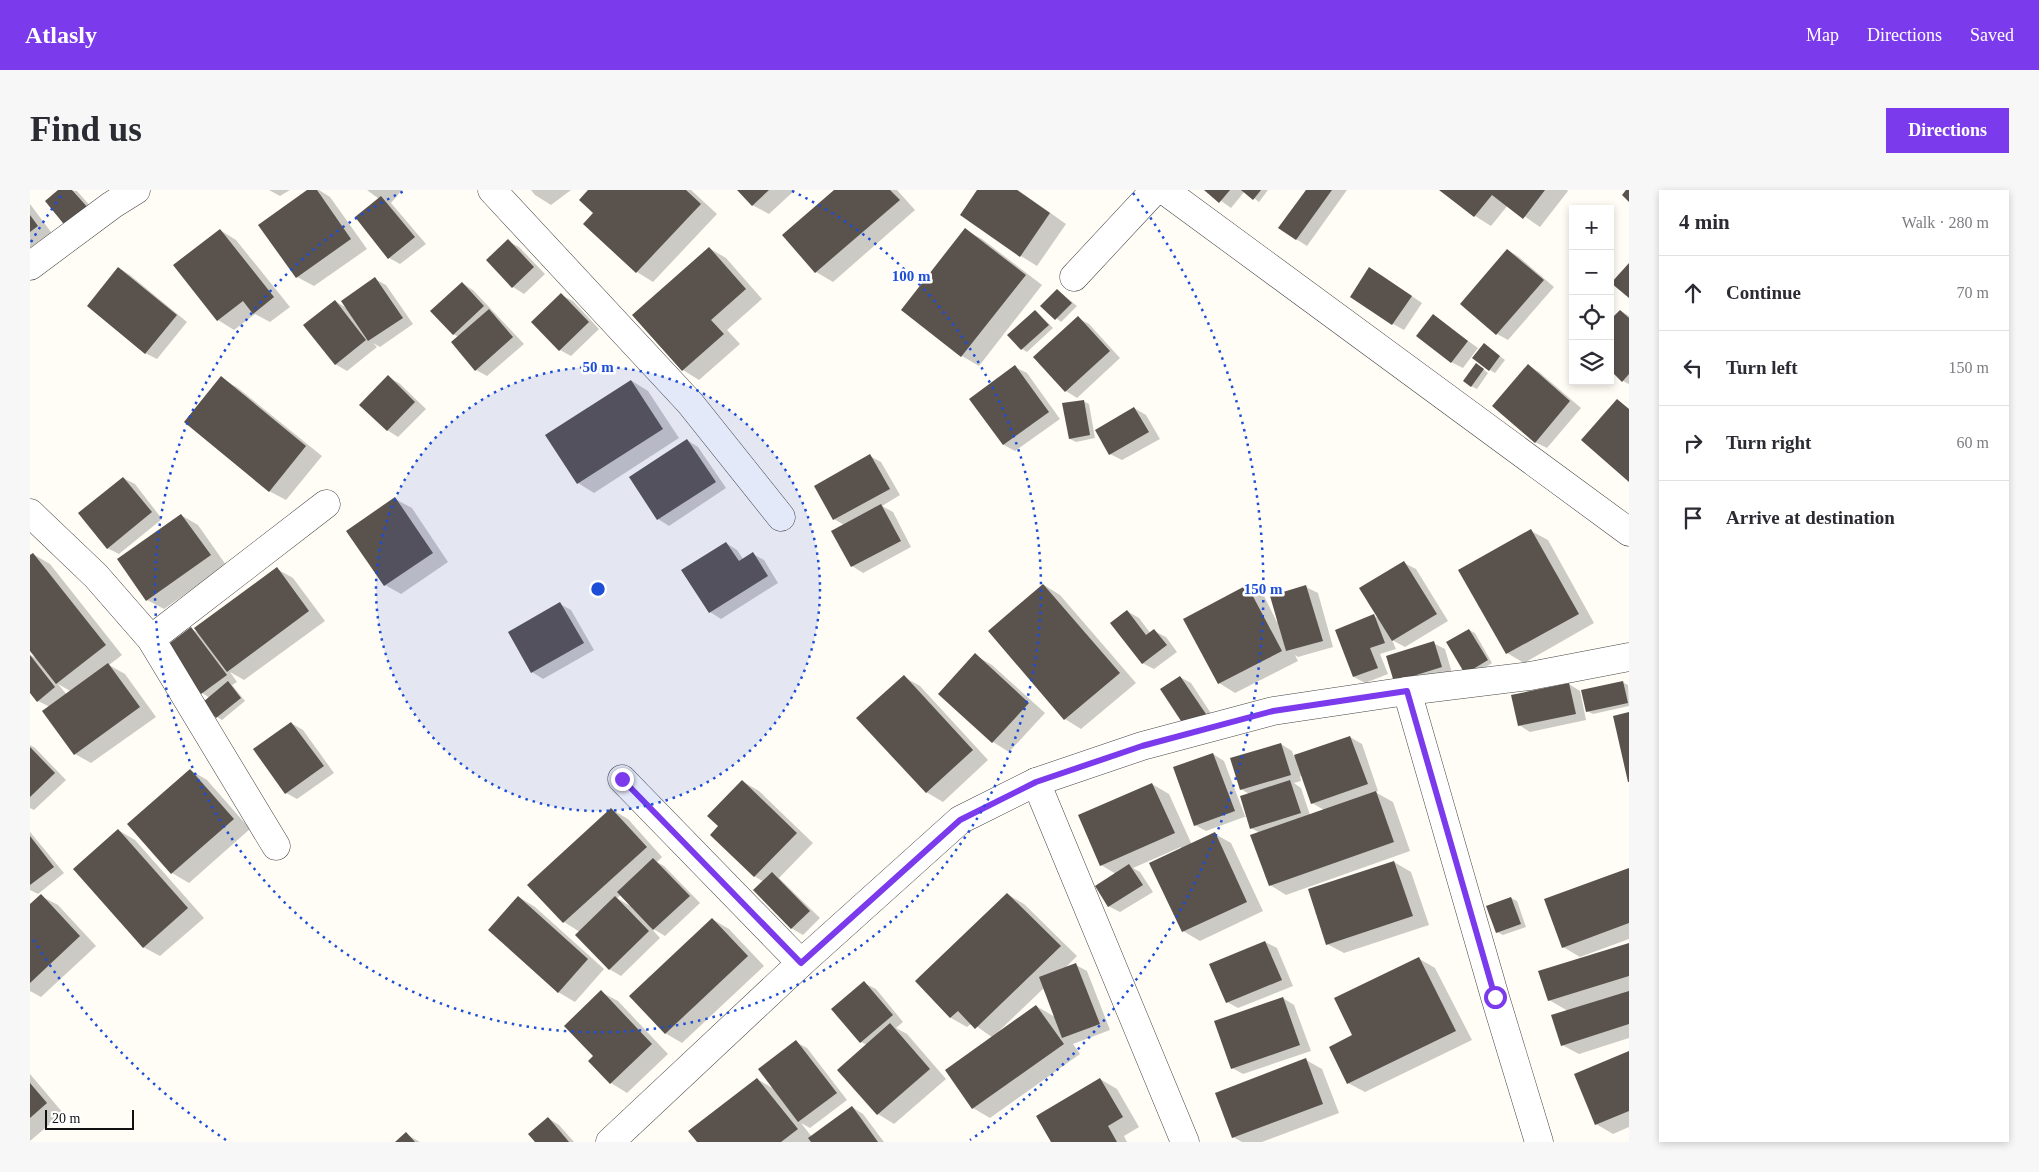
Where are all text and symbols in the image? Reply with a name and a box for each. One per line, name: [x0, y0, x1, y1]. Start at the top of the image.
text: Atlasly: [25, 22, 97, 48]
text: Map: [1806, 25, 1839, 45]
text: Directions: [1867, 25, 1942, 45]
text: Saved: [1970, 25, 2014, 45]
button: Directions: [1886, 108, 2009, 153]
text: Find us: [30, 110, 142, 149]
map controls: [1569, 205, 1614, 385]
button: +: [1569, 205, 1614, 250]
text: 4 min: [1679, 210, 1730, 234]
text: Walk · 280 m: [1902, 214, 1989, 231]
button: −: [1569, 250, 1614, 295]
text: 100 m: [892, 268, 931, 284]
icon: ahead: [1679, 279, 1707, 307]
text: Continue: [1726, 282, 1801, 303]
text: 70 m: [1957, 284, 1989, 301]
button: locate: [1569, 295, 1614, 340]
button: layers: [1569, 340, 1614, 385]
icon: left: [1679, 354, 1707, 382]
text: Turn left: [1726, 357, 1798, 378]
text: 50 m: [582, 359, 614, 375]
text: 150 m: [1949, 359, 1989, 376]
icon: right: [1679, 429, 1707, 457]
text: Turn right: [1726, 432, 1811, 453]
text: 60 m: [1957, 434, 1989, 451]
icon: arrive: [1679, 504, 1707, 532]
text: Arrive at destination: [1726, 507, 1895, 528]
centre of rings: [589, 580, 607, 598]
text: 150 m: [1244, 581, 1283, 597]
route end: [611, 768, 634, 791]
route start: [1484, 986, 1507, 1009]
scale bar: [45, 1107, 134, 1130]
text: 20 m: [52, 1111, 80, 1126]

